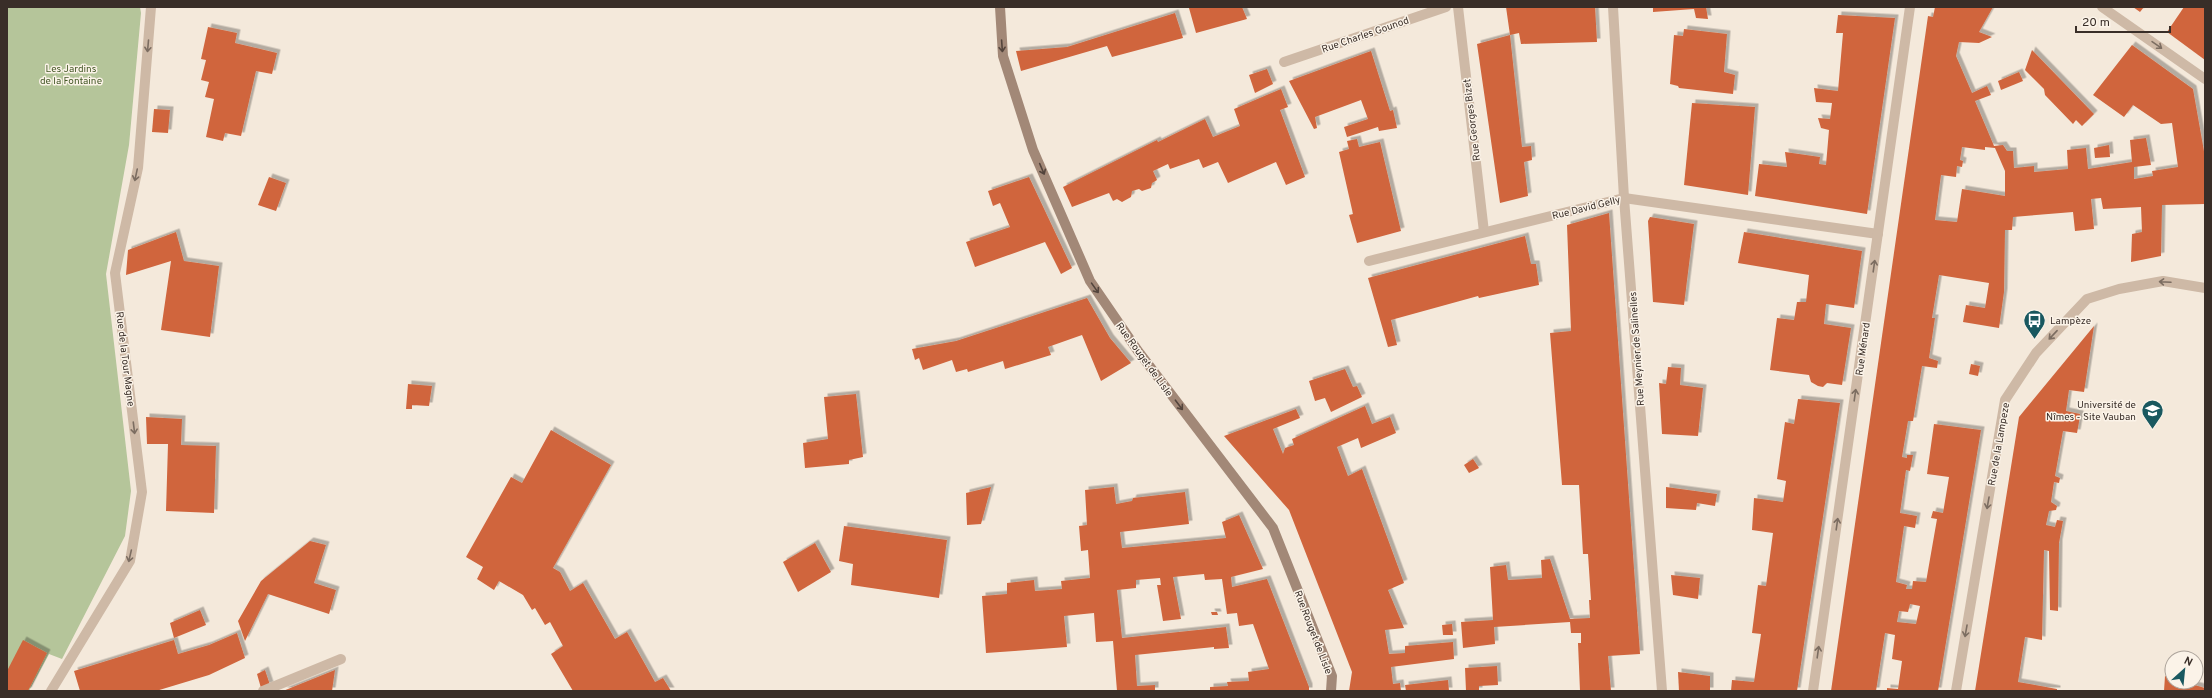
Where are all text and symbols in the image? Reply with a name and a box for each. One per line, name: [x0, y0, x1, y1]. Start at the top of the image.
scale bar: [2076, 8, 2170, 34]
street label: Rue Charles Gounod: [1320, 14, 1411, 56]
text: 20 m: [2082, 15, 2110, 31]
one-way arrow: [144, 39, 152, 52]
one-way arrow: [999, 39, 1006, 52]
one-way arrow: [2151, 41, 2162, 49]
park label: Les Jardins de la Fontaine: [40, 63, 102, 88]
street label: Rue Georges Bizet: [1461, 78, 1484, 162]
one-way arrow: [1039, 163, 1046, 175]
one-way arrow: [132, 168, 140, 181]
street label: Rue David Gelly: [1551, 194, 1622, 223]
one-way arrow: [1870, 260, 1878, 273]
one-way arrow: [2159, 279, 2172, 286]
one-way arrow: [1091, 282, 1099, 293]
street label: Rue Meynier de Salinelles: [1627, 291, 1648, 406]
bus stop icon: Lampèze: [2021, 307, 2047, 340]
street label: Rue de la Tour Magne: [112, 311, 137, 407]
place label: Lampèze: [2050, 315, 2091, 328]
street label: Rue Rouget de Lisle: [1113, 320, 1175, 400]
street label: Rue Ménard: [1853, 322, 1874, 377]
one-way arrow: [2049, 330, 2058, 340]
one-way arrow: [1851, 389, 1859, 402]
school or university icon: Université de Nîmes - Site Vauban: [2139, 397, 2165, 430]
one-way arrow: [1175, 399, 1183, 410]
place label: Université de Nîmes - Site Vauban: [2046, 399, 2136, 424]
street label: Rue de la Lampeze: [1986, 402, 2013, 487]
one-way arrow: [130, 421, 138, 434]
one-way arrow: [1984, 496, 1992, 509]
one-way arrow: [1833, 518, 1841, 531]
one-way arrow: [126, 549, 134, 562]
street label: Rue Rouget de Lisle: [1291, 589, 1335, 676]
one-way arrow: [1962, 625, 1970, 638]
one-way arrow: [1814, 646, 1822, 659]
north arrow: [2164, 650, 2204, 690]
text: N: [2181, 654, 2195, 670]

